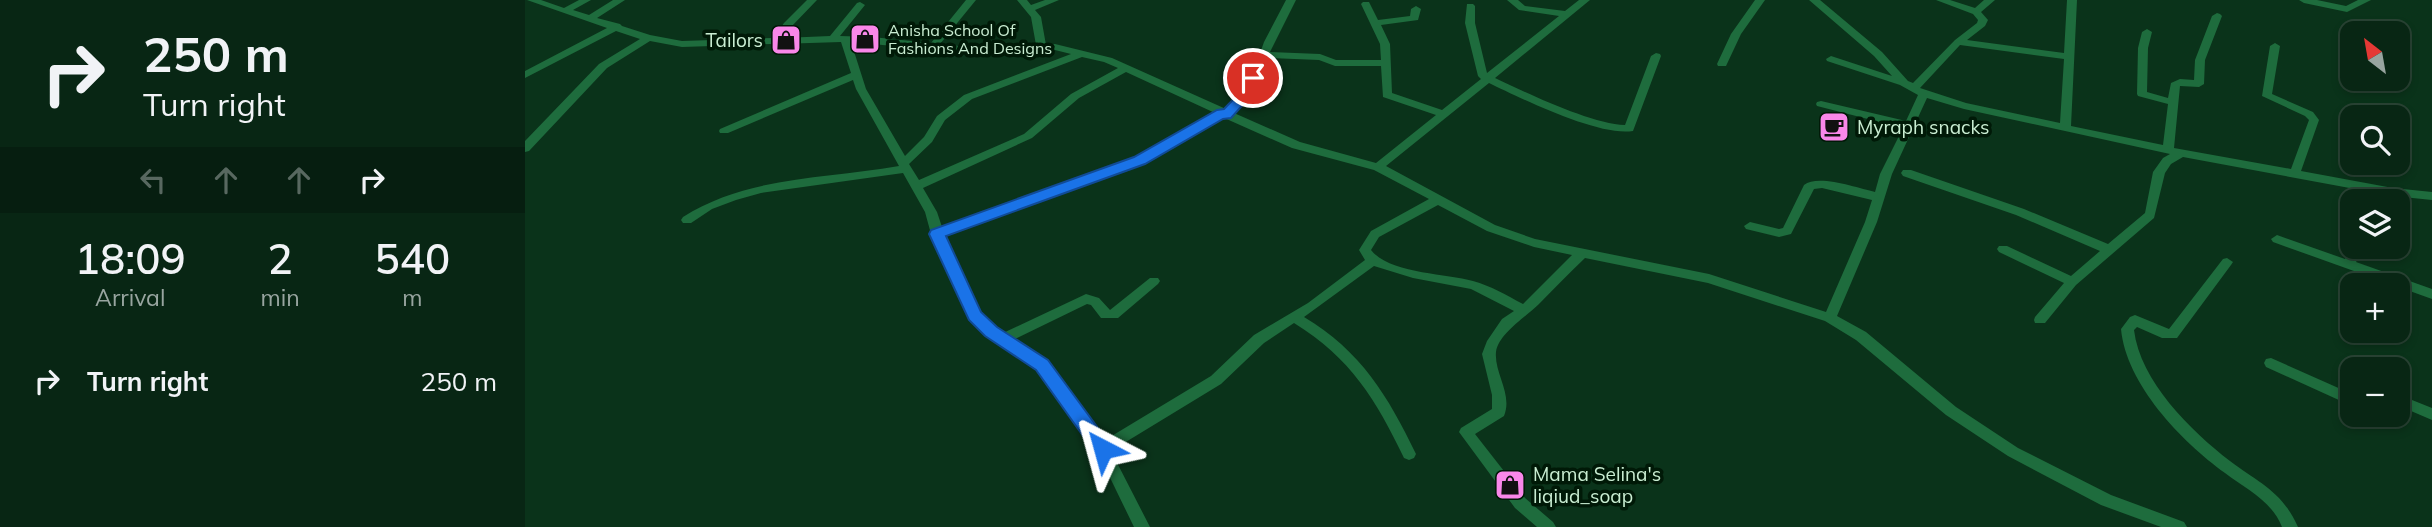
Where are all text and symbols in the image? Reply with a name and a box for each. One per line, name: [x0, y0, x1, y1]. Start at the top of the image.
place label: Anisha School Of Fashions And Designs: [888, 20, 1052, 58]
north arrow: [2340, 21, 2410, 91]
map controls: [2340, 21, 2410, 427]
shop icon: Anisha School Of Fashions And Designs: [848, 22, 882, 56]
text: 250 m: [143, 23, 289, 84]
shop icon: Tailors: [769, 23, 803, 57]
icon: right: [28, 28, 119, 119]
place label: Tailors: [705, 28, 763, 52]
pin: [1223, 48, 1283, 108]
icon: arrive: [1234, 59, 1272, 97]
text: Turn right: [143, 84, 286, 124]
button: search: [2340, 105, 2410, 175]
cafe icon: Myraph snacks: [1817, 110, 1851, 144]
place label: Myraph snacks: [1857, 115, 1990, 139]
icon: left: [134, 161, 172, 199]
icon: ahead: [207, 161, 245, 199]
icon: ahead: [280, 161, 318, 199]
icon: right: [353, 161, 391, 199]
button: layers: [2340, 189, 2410, 259]
text: 18:09: [75, 232, 186, 285]
text: 2: [267, 232, 293, 285]
text: 540: [375, 232, 450, 285]
button: +: [2340, 273, 2410, 343]
text: Arrival: [95, 283, 165, 312]
text: min: [260, 283, 300, 312]
text: m: [402, 283, 422, 312]
button: −: [2340, 357, 2410, 427]
icon: right: [28, 362, 66, 400]
text: Turn right: [87, 365, 208, 398]
text: 250 m: [421, 365, 497, 398]
position arrow: [1066, 412, 1140, 486]
place label: Mama Selina's liqiud_soap: [1533, 462, 1661, 508]
shop icon: Mama Selina's liqiud_soap: [1493, 468, 1527, 502]

